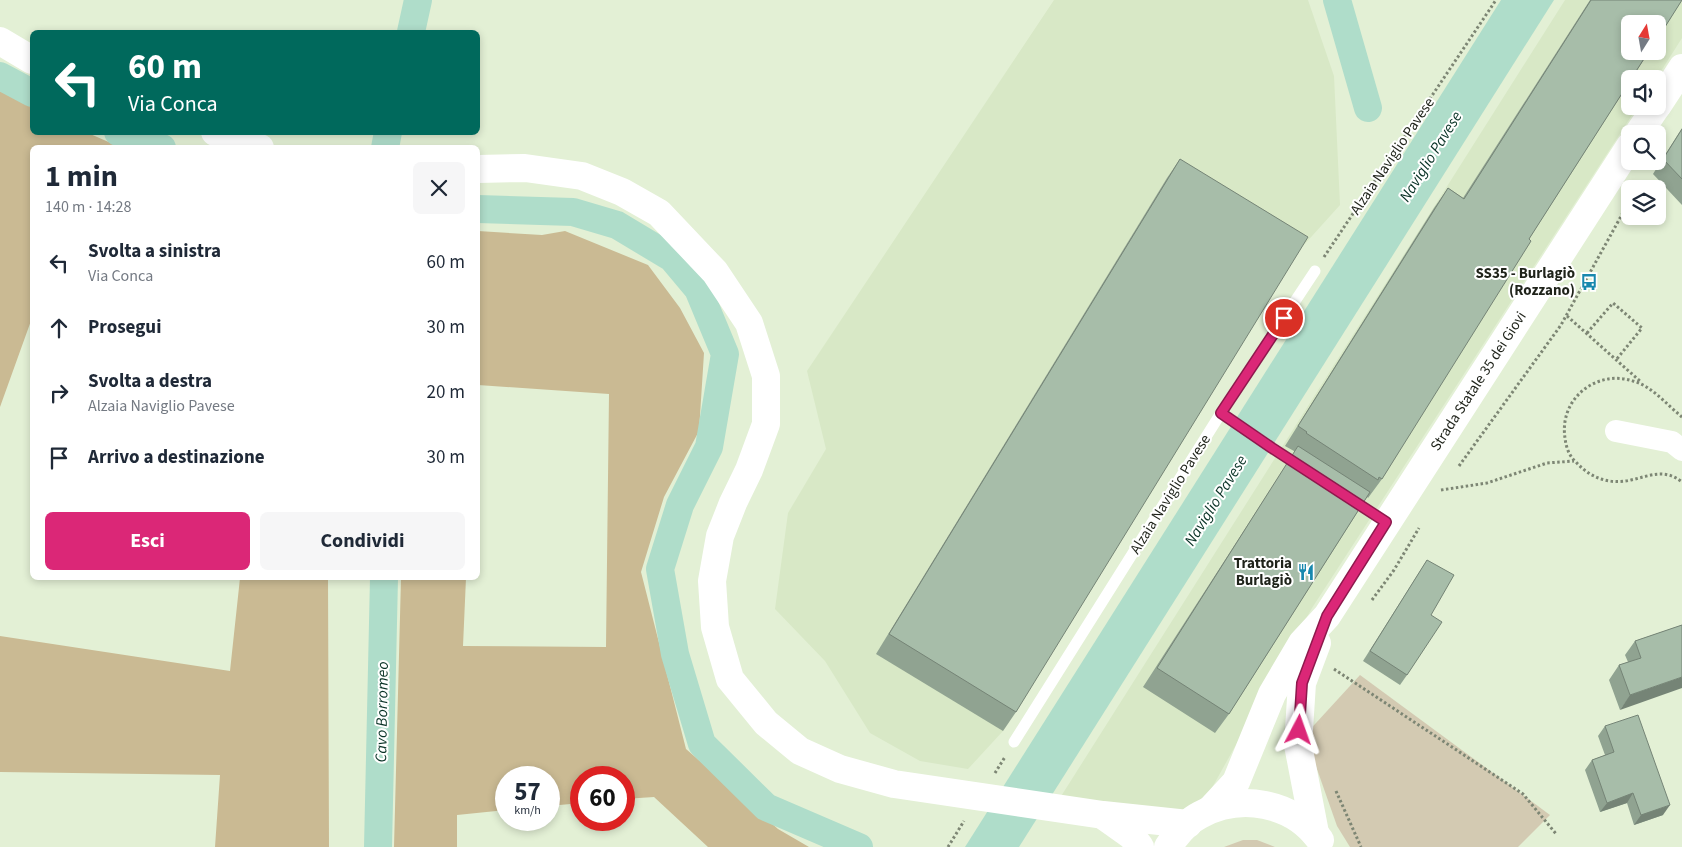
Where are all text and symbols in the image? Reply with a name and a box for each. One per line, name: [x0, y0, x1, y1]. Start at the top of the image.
north arrow: [1621, 15, 1666, 60]
map controls: [1621, 15, 1666, 225]
text: 60 m: [128, 42, 202, 92]
icon: left: [45, 50, 110, 115]
button: sound: [1621, 70, 1666, 115]
text: Via Conca: [128, 88, 218, 120]
street label: Alzaia Naviglio Pavese: [1346, 94, 1438, 218]
water label: Naviglio Pavese: [1395, 107, 1465, 205]
button: search: [1621, 125, 1666, 170]
text: 1 min: [45, 155, 118, 198]
button: close: [413, 162, 465, 214]
button: layers: [1621, 180, 1666, 225]
text: 140 m · 14:28: [45, 196, 132, 218]
text: Svolta a sinistra: [88, 238, 221, 265]
icon: left: [45, 249, 73, 277]
text: 60 m: [427, 249, 465, 276]
place label: SS35 - Burlagiò (Rozzano): [1476, 263, 1575, 301]
text: Via Conca: [88, 265, 153, 287]
bus stop icon: SS35 - Burlagiò (Rozzano): [1579, 272, 1599, 292]
pin: [1263, 297, 1305, 339]
icon: arrive: [1270, 304, 1298, 332]
street label: Strada Statale 35 dei Giovi: [1425, 307, 1531, 455]
icon: ahead: [45, 314, 73, 342]
text: Prosegui: [88, 314, 161, 341]
text: 30 m: [427, 314, 465, 341]
text: Svolta a destra: [88, 368, 212, 395]
icon: right: [45, 379, 73, 407]
text: 20 m: [427, 379, 465, 406]
text: Alzaia Naviglio Pavese: [88, 395, 235, 417]
street label: Alzaia Naviglio Pavese: [1125, 430, 1216, 558]
icon: arrive: [45, 444, 73, 472]
text: Arrivo a destinazione: [88, 444, 265, 471]
text: 30 m: [427, 444, 465, 471]
water label: Naviglio Pavese: [1179, 451, 1253, 550]
button: Esci: [45, 512, 250, 570]
button: Condividi: [260, 512, 465, 570]
place label: Trattoria Burlagiò: [1234, 553, 1292, 591]
restaurant icon: Trattoria Burlagiò: [1296, 562, 1316, 582]
water label: Cavo Borromeo: [370, 661, 394, 763]
position arrow: [1272, 703, 1324, 755]
speed limit sign: 60: [570, 766, 635, 831]
text: 57: [514, 774, 541, 810]
text: km/h: [514, 802, 541, 819]

